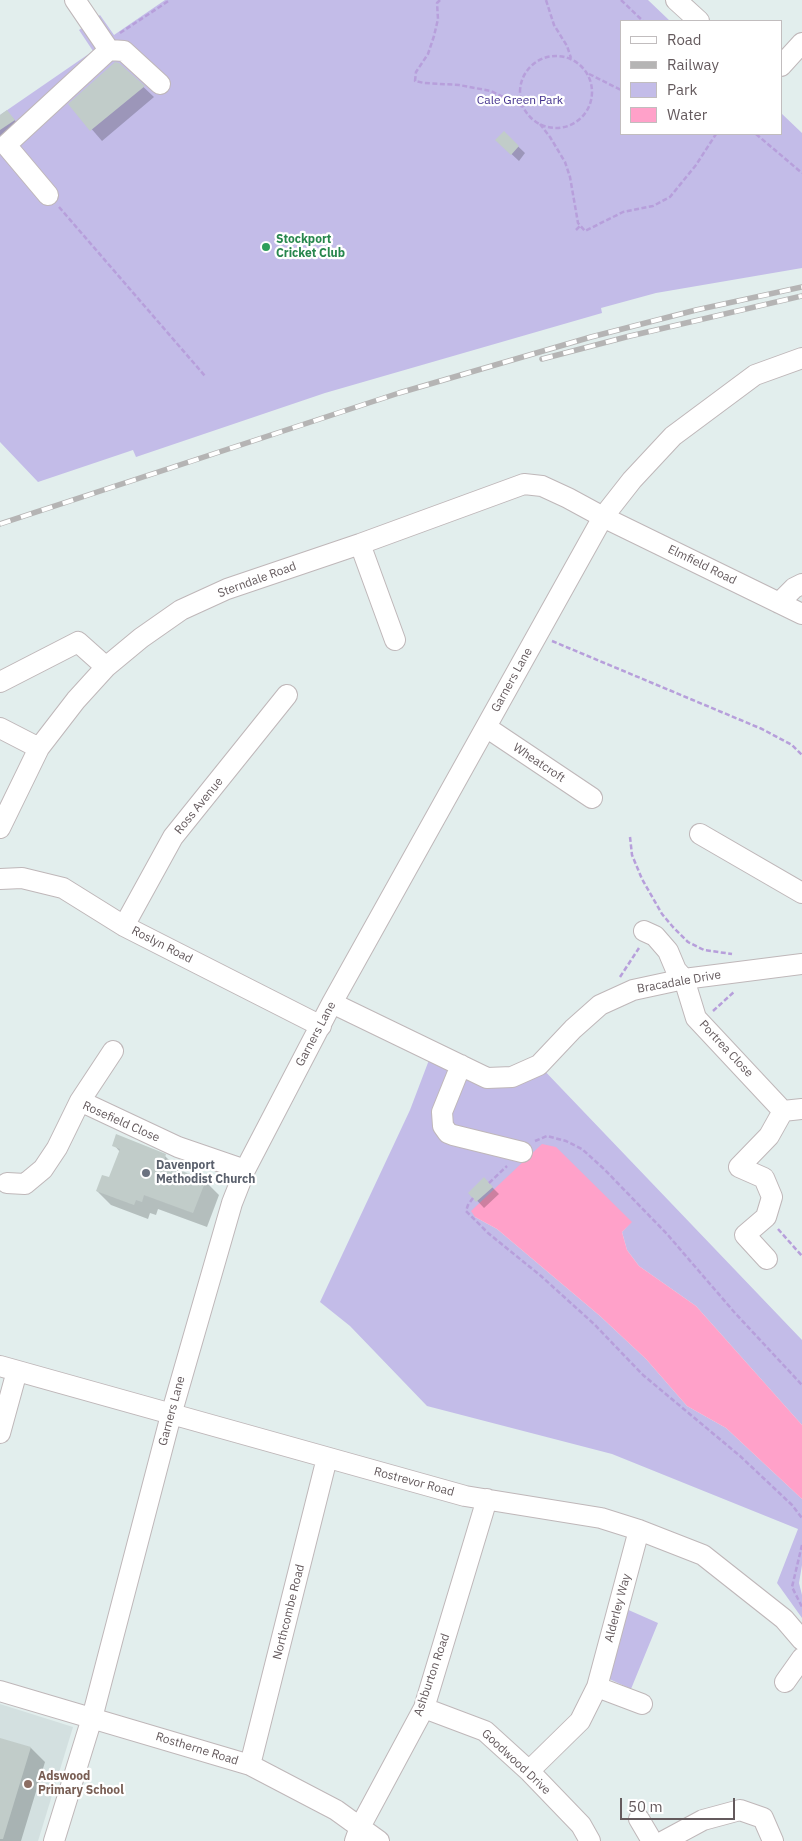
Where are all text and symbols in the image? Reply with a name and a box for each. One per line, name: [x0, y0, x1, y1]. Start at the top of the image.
legend: [620, 20, 782, 135]
text: Road: [667, 30, 702, 49]
text: Railway: [667, 55, 719, 74]
text: Park: [667, 80, 697, 99]
park label: Cale Green Park: [477, 94, 563, 108]
text: Water: [667, 105, 707, 124]
place label: Stockport Cricket Club: [276, 233, 345, 261]
marker: Stockport Cricket Club: [260, 241, 272, 253]
street label: Elmfield Road: [665, 542, 739, 588]
street label: Sterndale Road: [216, 559, 298, 601]
street label: Garners Lane: [488, 645, 536, 715]
street label: Wheatcroft: [510, 740, 568, 786]
street label: Ross Avenue: [172, 775, 226, 837]
street label: Roslyn Road: [129, 924, 195, 966]
street label: Bracadale Drive: [636, 968, 722, 996]
street label: Garners Lane: [293, 999, 339, 1069]
street label: Portrea Close: [696, 1018, 756, 1080]
street label: Rosefield Close: [80, 1099, 162, 1145]
place label: Davenport Methodist Church: [156, 1159, 255, 1187]
marker: Davenport Methodist Church: [140, 1167, 152, 1179]
street label: Garners Lane: [156, 1375, 188, 1447]
street label: Rostrevor Road: [372, 1464, 456, 1500]
street label: Northcombe Road: [270, 1563, 308, 1661]
street label: Alderley Way: [602, 1572, 634, 1644]
street label: Ashburton Road: [411, 1632, 453, 1718]
street label: Goodwood Drive: [479, 1726, 553, 1798]
street label: Rostherne Road: [154, 1730, 240, 1768]
place label: Adswood Primary School: [38, 1770, 124, 1798]
marker: Adswood Primary School: [22, 1778, 34, 1790]
scale bar: [622, 1788, 737, 1820]
text: 50 m: [628, 1797, 663, 1816]

